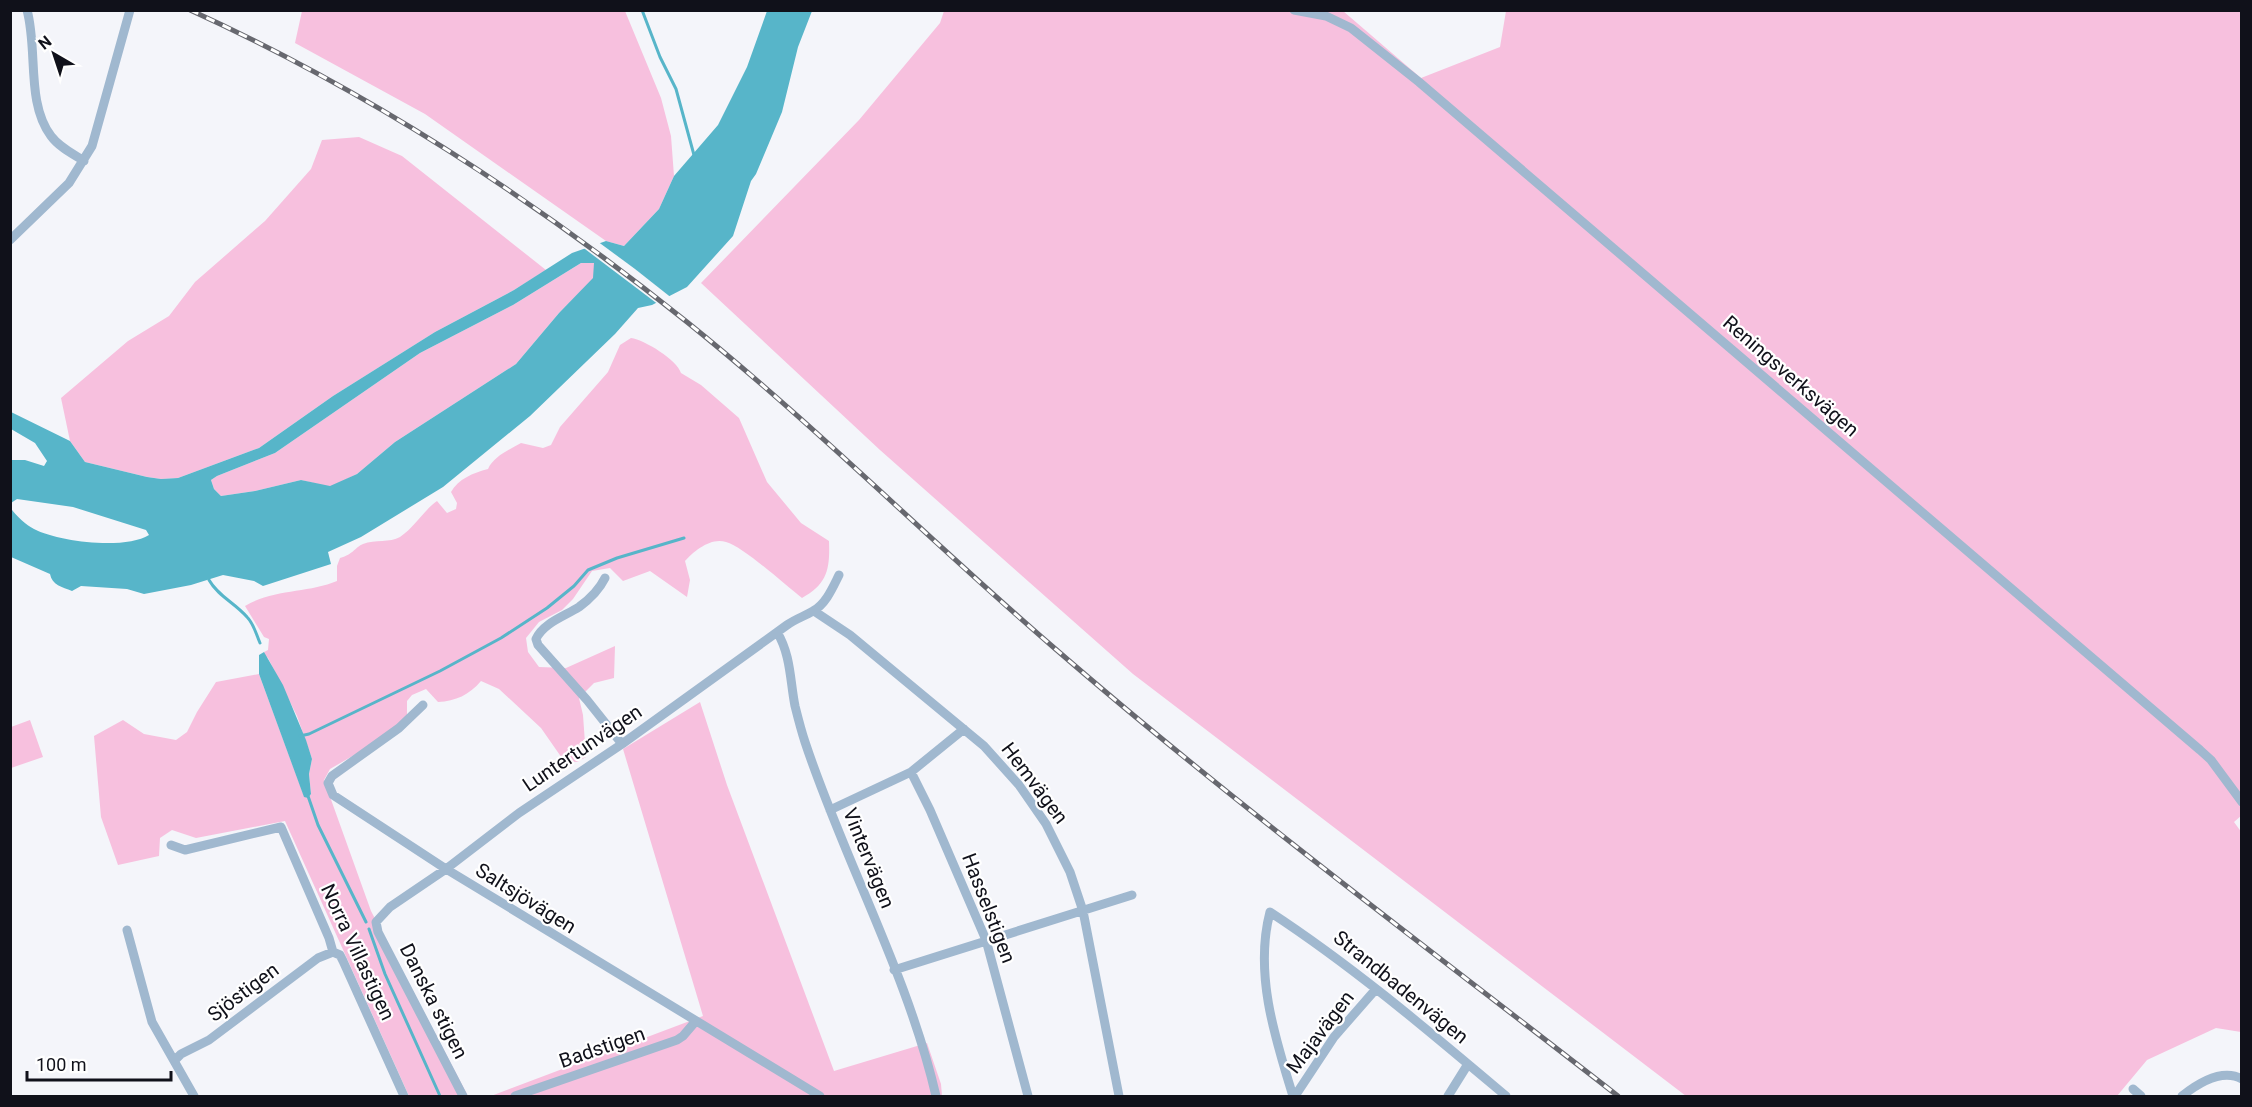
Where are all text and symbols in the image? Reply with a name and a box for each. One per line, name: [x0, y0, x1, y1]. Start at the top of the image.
north arrow: [24, 24, 84, 84]
text: N: [35, 32, 55, 54]
street label: Reningsverksvägen: [1718, 310, 1864, 442]
street label: Luntertunvägen: [518, 699, 646, 797]
street label: Hemvägen: [997, 738, 1073, 828]
street label: Vintervägen: [838, 804, 900, 912]
street label: Hasselstigen: [957, 850, 1021, 966]
street label: Saltsjövägen: [471, 858, 581, 938]
street label: Norra Villastigen: [316, 880, 400, 1024]
street label: Strandbadenvägen: [1329, 925, 1473, 1049]
street label: Danska stigen: [395, 939, 473, 1063]
street label: Sjöstigen: [203, 958, 283, 1026]
street label: Majavägen: [1281, 986, 1359, 1078]
street label: Badstigen: [556, 1021, 648, 1073]
scale bar: [27, 1044, 171, 1082]
text: 100 m: [36, 1054, 87, 1075]

